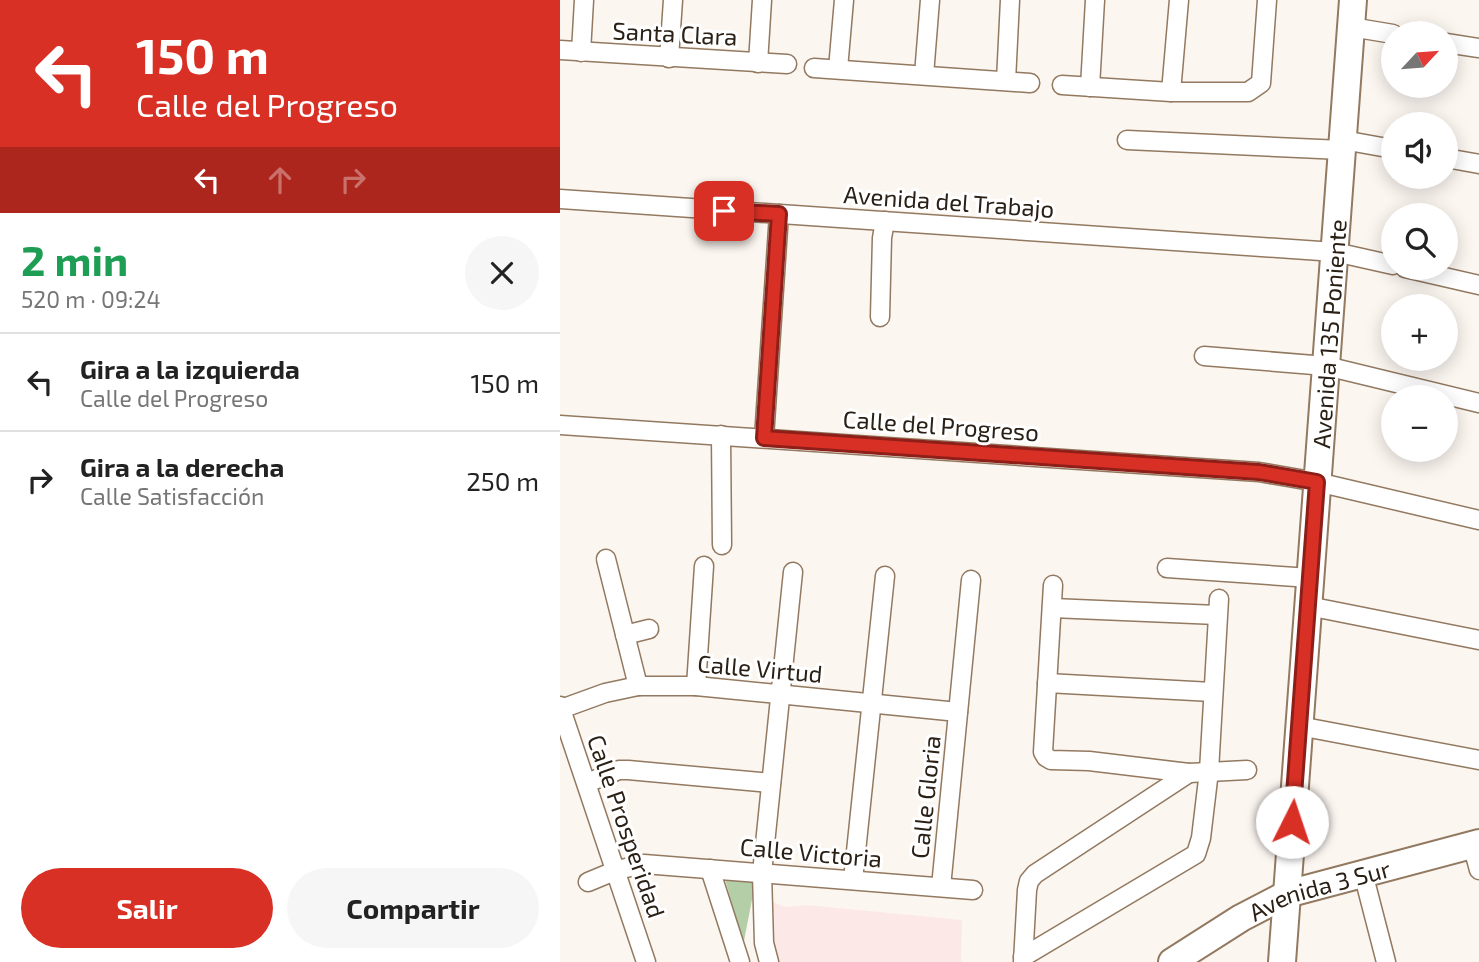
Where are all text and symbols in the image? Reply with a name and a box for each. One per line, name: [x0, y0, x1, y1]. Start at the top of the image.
street label: Santa Clara: [612, 15, 738, 51]
north arrow: [1381, 21, 1458, 98]
map controls: [1381, 21, 1458, 462]
text: 150 m: [136, 25, 269, 84]
icon: left: [21, 28, 112, 119]
text: Calle del Progreso: [136, 85, 398, 123]
button: sound: [1381, 112, 1458, 189]
icon: left: [188, 161, 226, 199]
icon: ahead: [261, 161, 299, 199]
icon: right: [334, 161, 372, 199]
street label: Avenida del Trabajo: [843, 179, 1055, 223]
pin: [694, 181, 754, 241]
icon: arrive: [705, 192, 743, 230]
button: search: [1381, 203, 1458, 280]
street label: Avenida 135 Poniente: [1305, 218, 1351, 449]
text: 2 min: [21, 234, 128, 284]
button: close: [465, 236, 539, 310]
text: 520 m · 09:24: [21, 285, 161, 313]
button: +: [1381, 294, 1458, 371]
text: Gira a la izquierda: [80, 353, 300, 384]
icon: left: [21, 363, 59, 401]
text: 150 m: [470, 367, 539, 398]
text: Calle del Progreso: [80, 384, 268, 412]
button: −: [1381, 385, 1458, 462]
street label: Calle del Progreso: [842, 404, 1040, 446]
text: Gira a la derecha: [80, 451, 284, 482]
icon: right: [21, 461, 59, 499]
text: 250 m: [466, 465, 539, 496]
text: Calle Satisfacción: [80, 482, 264, 510]
street label: Calle Virtud: [696, 648, 824, 688]
street label: Calle Prosperidad: [582, 731, 672, 921]
street label: Calle Gloria: [904, 734, 946, 860]
position arrow: [1255, 785, 1329, 859]
street label: Calle Victoria: [739, 831, 883, 873]
street label: Avenida 3 Sur: [1243, 853, 1394, 926]
button: Salir: [21, 868, 273, 948]
button: Compartir: [287, 868, 539, 948]

